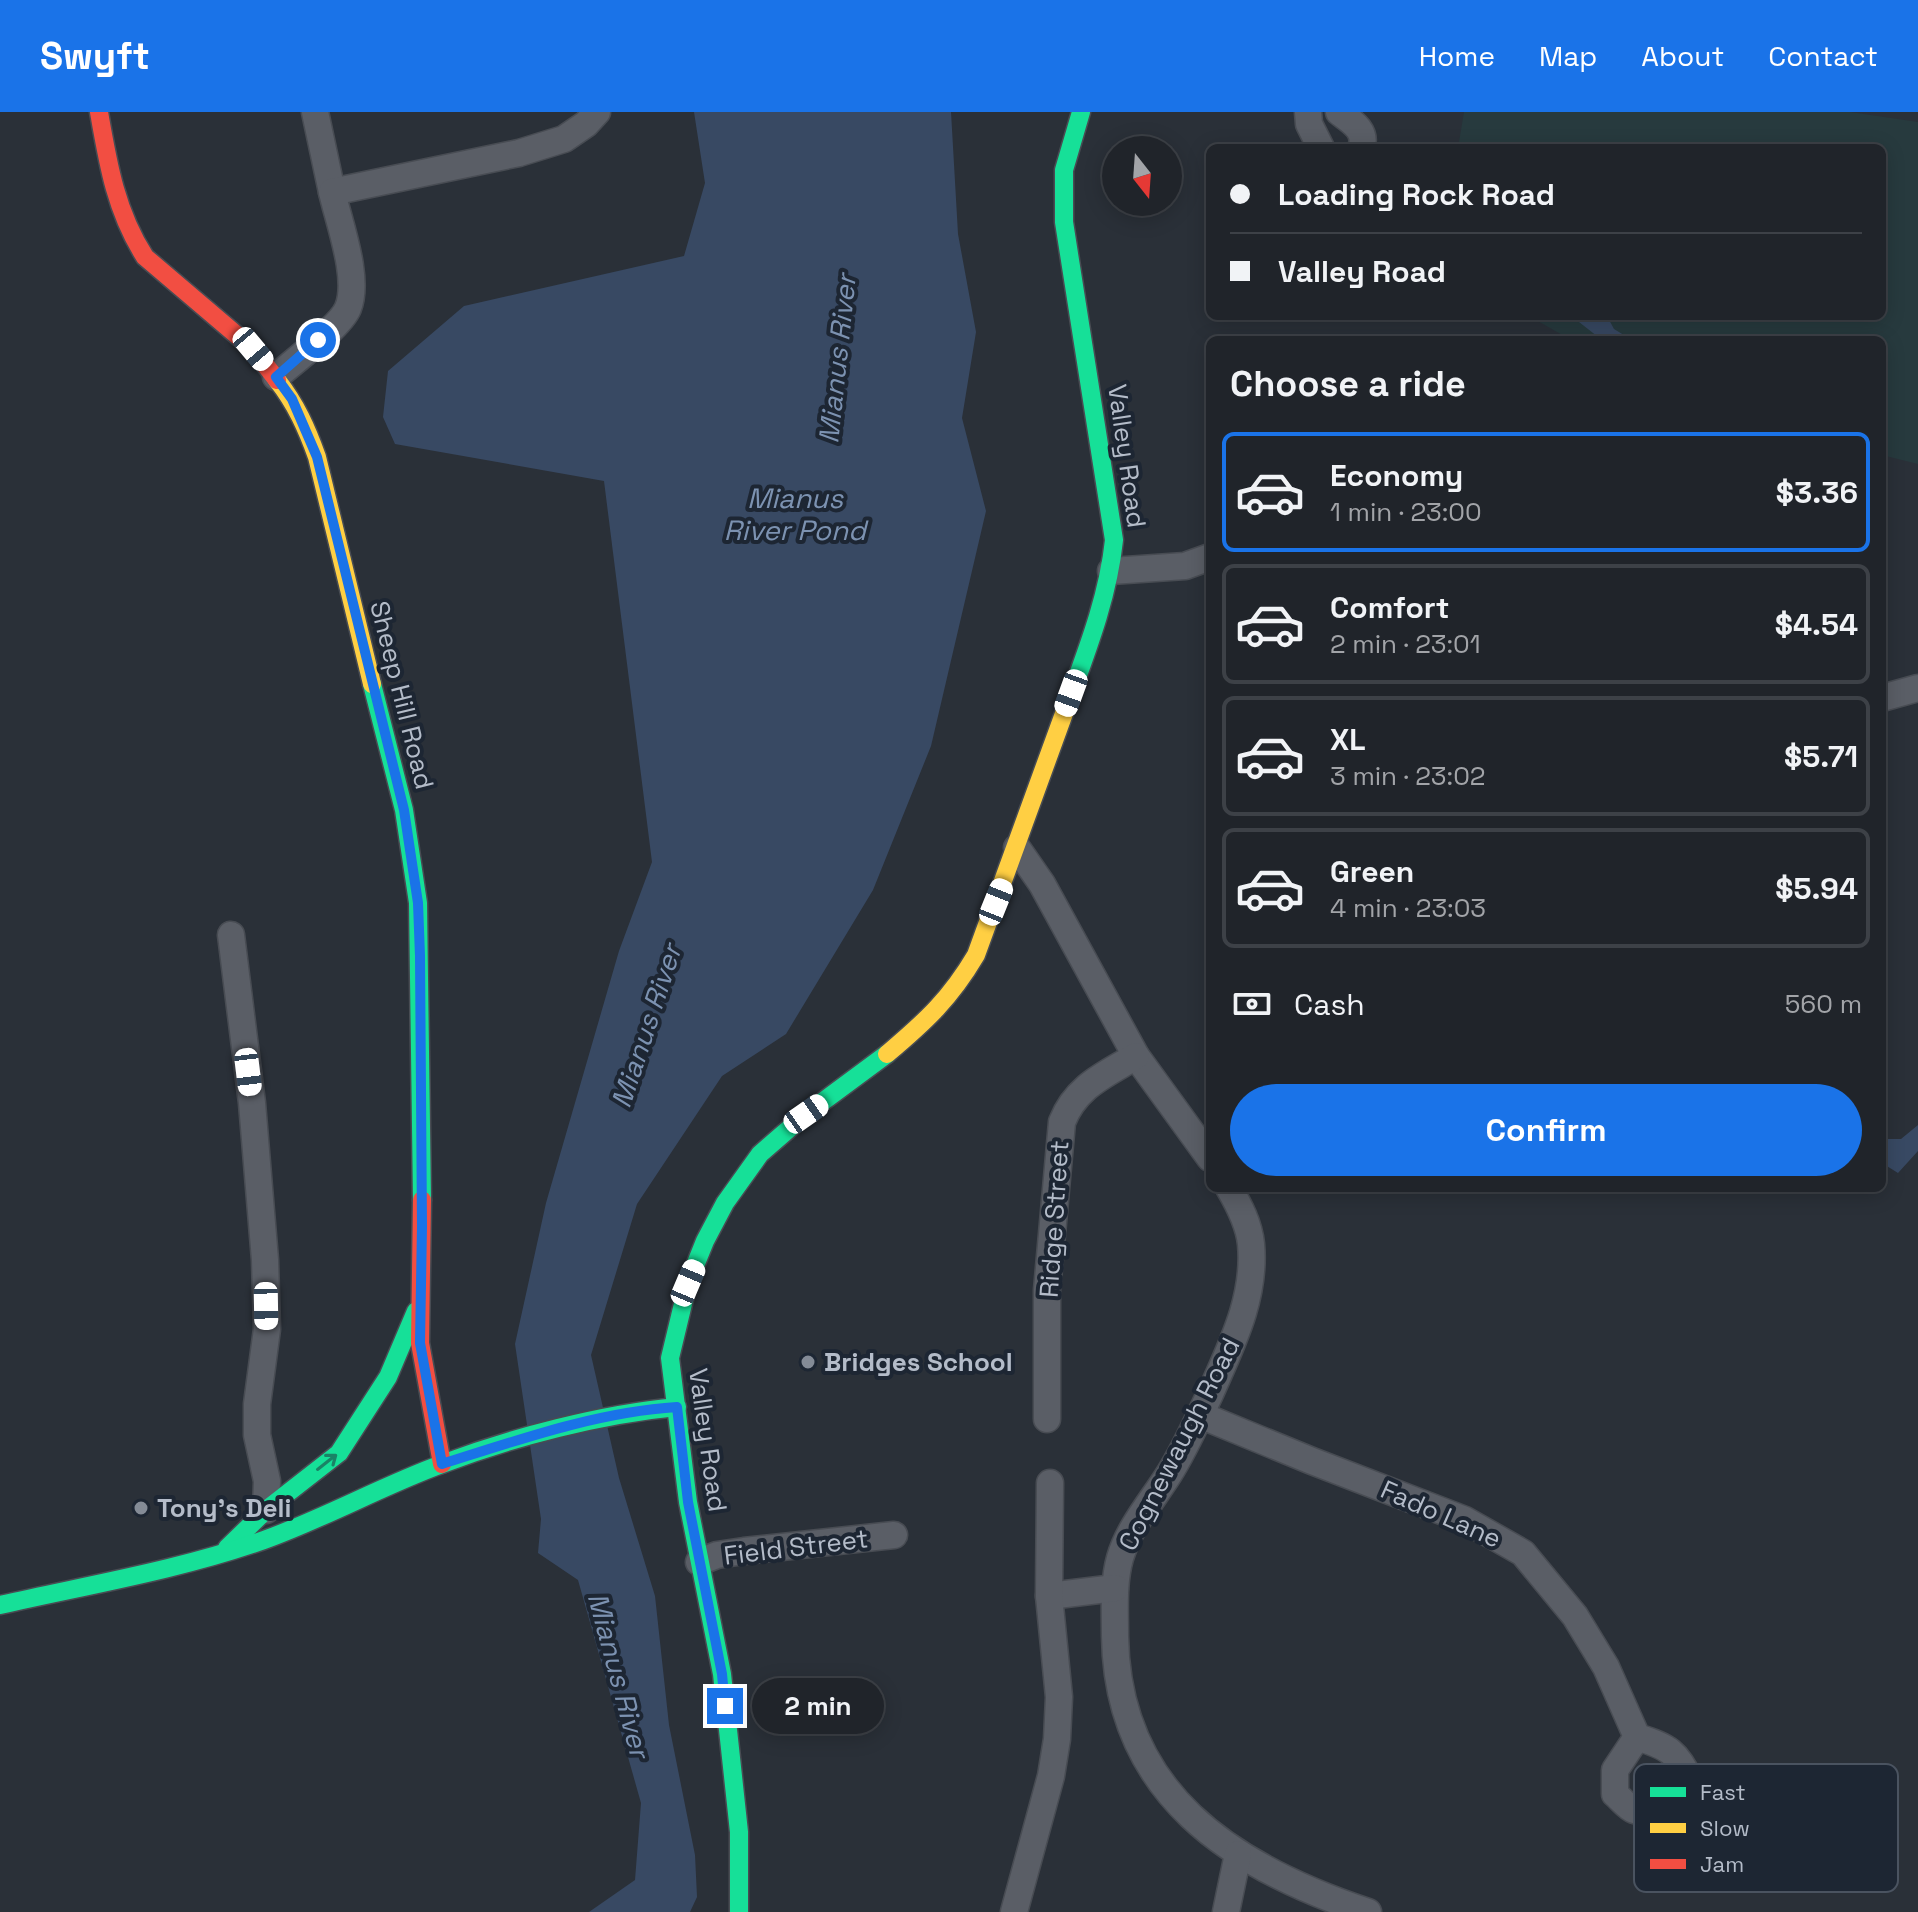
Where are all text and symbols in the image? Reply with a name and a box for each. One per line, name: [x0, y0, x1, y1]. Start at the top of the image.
text: Swyft: [40, 32, 150, 80]
text: Home: [1419, 38, 1495, 74]
text: Map: [1539, 38, 1597, 74]
text: About: [1641, 38, 1724, 74]
text: Contact: [1768, 38, 1878, 74]
north arrow: [1102, 136, 1182, 216]
map controls: [1102, 136, 1182, 216]
text: Loading Rock Road: [1278, 175, 1555, 214]
text: Valley Road: [1278, 252, 1446, 291]
water label: Mianus River: [810, 269, 864, 445]
route start: [300, 322, 336, 358]
car: [228, 323, 278, 375]
text: Choose a ride: [1230, 361, 1466, 407]
street label: Valley Road: [1100, 382, 1154, 530]
icon: car: [1234, 456, 1306, 528]
text: Economy: [1330, 456, 1463, 495]
text: $3.36: [1776, 473, 1858, 512]
water label: Mianus River Pond: [724, 480, 869, 548]
text: 1 min · 23:00: [1330, 495, 1482, 529]
icon: car: [1234, 588, 1306, 660]
text: Comfort: [1330, 588, 1449, 627]
street label: Sheep Hill Road: [362, 597, 442, 793]
text: $4.54: [1775, 605, 1858, 644]
text: 2 min · 23:01: [1330, 627, 1481, 661]
car: [1052, 666, 1090, 720]
icon: car: [1234, 720, 1306, 792]
text: XL: [1330, 720, 1366, 759]
text: $5.71: [1784, 737, 1858, 776]
text: 3 min · 23:02: [1330, 759, 1486, 793]
icon: car: [1234, 852, 1306, 924]
text: Green: [1330, 852, 1414, 891]
text: $5.94: [1775, 869, 1858, 908]
car: [976, 875, 1016, 929]
text: 4 min · 23:03: [1330, 891, 1486, 925]
water label: Mianus River: [603, 937, 690, 1112]
icon: cash: [1230, 982, 1274, 1026]
text: Cash: [1294, 985, 1365, 1024]
text: 560 m: [1785, 987, 1862, 1021]
car: [233, 1047, 263, 1097]
button: Confirm: [1230, 1084, 1862, 1176]
car: [779, 1090, 833, 1138]
street label: Ridge Street: [1032, 1139, 1076, 1299]
car: [668, 1256, 708, 1310]
car: [254, 1282, 278, 1330]
street label: Cognewaugh Road: [1111, 1332, 1247, 1556]
place label: Bridges School: [824, 1345, 1013, 1379]
marker: Bridges School: [799, 1353, 817, 1371]
street label: Valley Road: [681, 1366, 735, 1514]
one-way arrow: [316, 1453, 337, 1470]
street label: Fado Lane: [1375, 1472, 1507, 1556]
place label: Tony's Deli: [157, 1491, 291, 1525]
marker: Tony's Deli: [132, 1499, 150, 1517]
street label: Field Street: [722, 1521, 870, 1573]
water label: Mianus River: [580, 1589, 659, 1765]
callout: 2 min: [753, 1678, 885, 1734]
route end: [707, 1688, 743, 1724]
text: 2 min: [784, 1689, 852, 1723]
legend: [1634, 1764, 1898, 1892]
text: Fast: [1700, 1778, 1746, 1806]
text: Slow: [1700, 1814, 1750, 1842]
text: Jam: [1700, 1850, 1744, 1878]

